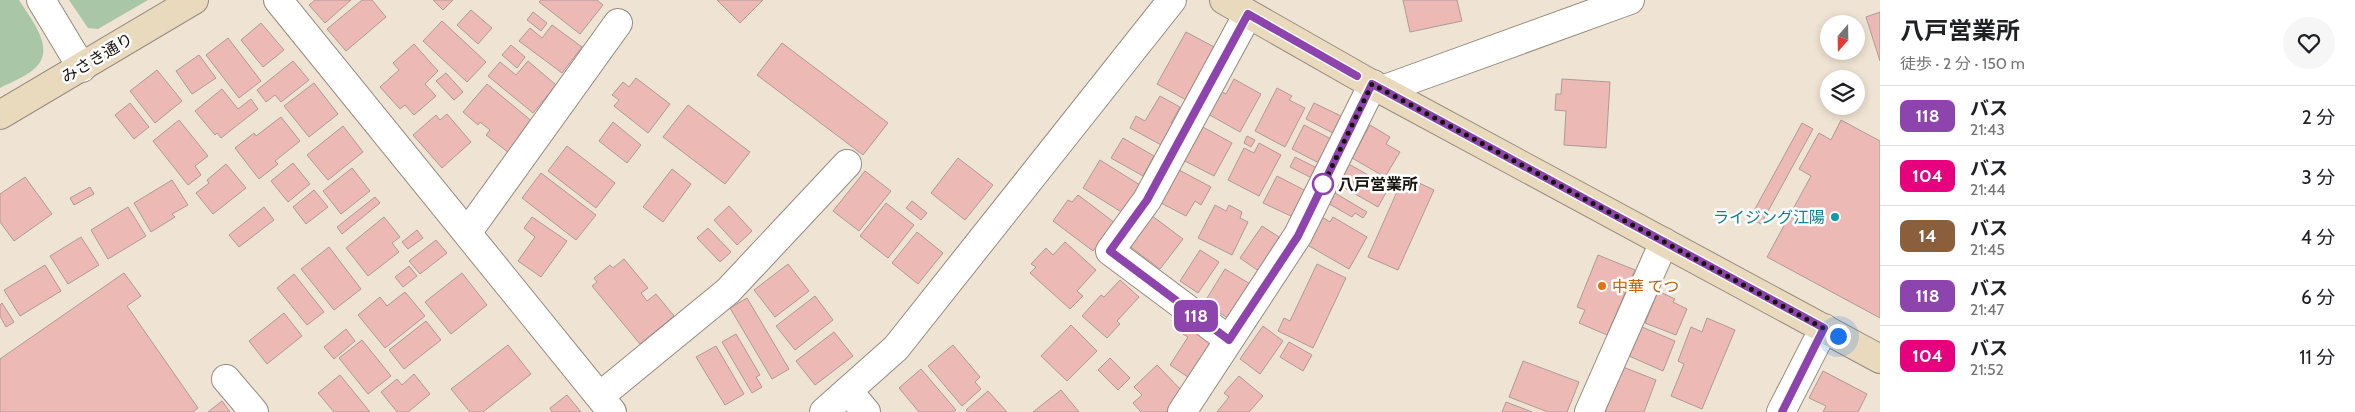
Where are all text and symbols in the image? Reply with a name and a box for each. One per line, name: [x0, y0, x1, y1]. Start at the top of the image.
north arrow: [1820, 15, 1865, 60]
map controls: [1820, 15, 1865, 115]
text: 八戸営業所: [1900, 16, 2020, 45]
button: heart: [2283, 17, 2335, 69]
street label: みさき通り: [58, 29, 136, 87]
text: 徒歩 · 2 分 · 150 m: [1900, 54, 2025, 73]
button: layers: [1820, 70, 1865, 115]
text: バス: [1970, 97, 2008, 120]
text: 118: [1915, 105, 1940, 127]
text: 2 分: [2302, 106, 2335, 129]
text: 21:43: [1970, 120, 2005, 139]
text: バス: [1970, 157, 2008, 180]
text: 104: [1912, 165, 1943, 187]
text: 3 分: [2301, 166, 2335, 189]
marker: 八戸営業所: [1312, 173, 1334, 195]
place label: 八戸営業所: [1338, 175, 1418, 194]
text: 21:44: [1970, 180, 2005, 199]
place label: ライジング江陽: [1713, 208, 1825, 227]
marker: ライジング江陽: [1829, 211, 1841, 223]
text: バス: [1970, 217, 2008, 240]
text: 14: [1919, 225, 1936, 247]
text: 4 分: [2301, 226, 2335, 249]
text: 21:45: [1970, 240, 2005, 259]
place label: 中華 てつ: [1612, 277, 1679, 296]
text: バス: [1970, 277, 2008, 300]
marker: 中華 てつ: [1596, 280, 1608, 292]
text: 118: [1915, 285, 1940, 307]
text: 6 分: [2301, 286, 2335, 309]
line badge: 118: [1167, 300, 1225, 332]
text: 21:47: [1970, 300, 2004, 319]
text: 118: [1184, 305, 1208, 327]
your location: [1826, 324, 1851, 349]
text: バス: [1970, 337, 2008, 360]
text: 104: [1912, 345, 1943, 367]
text: 11 分: [2299, 346, 2335, 369]
text: 21:52: [1970, 360, 2004, 379]

